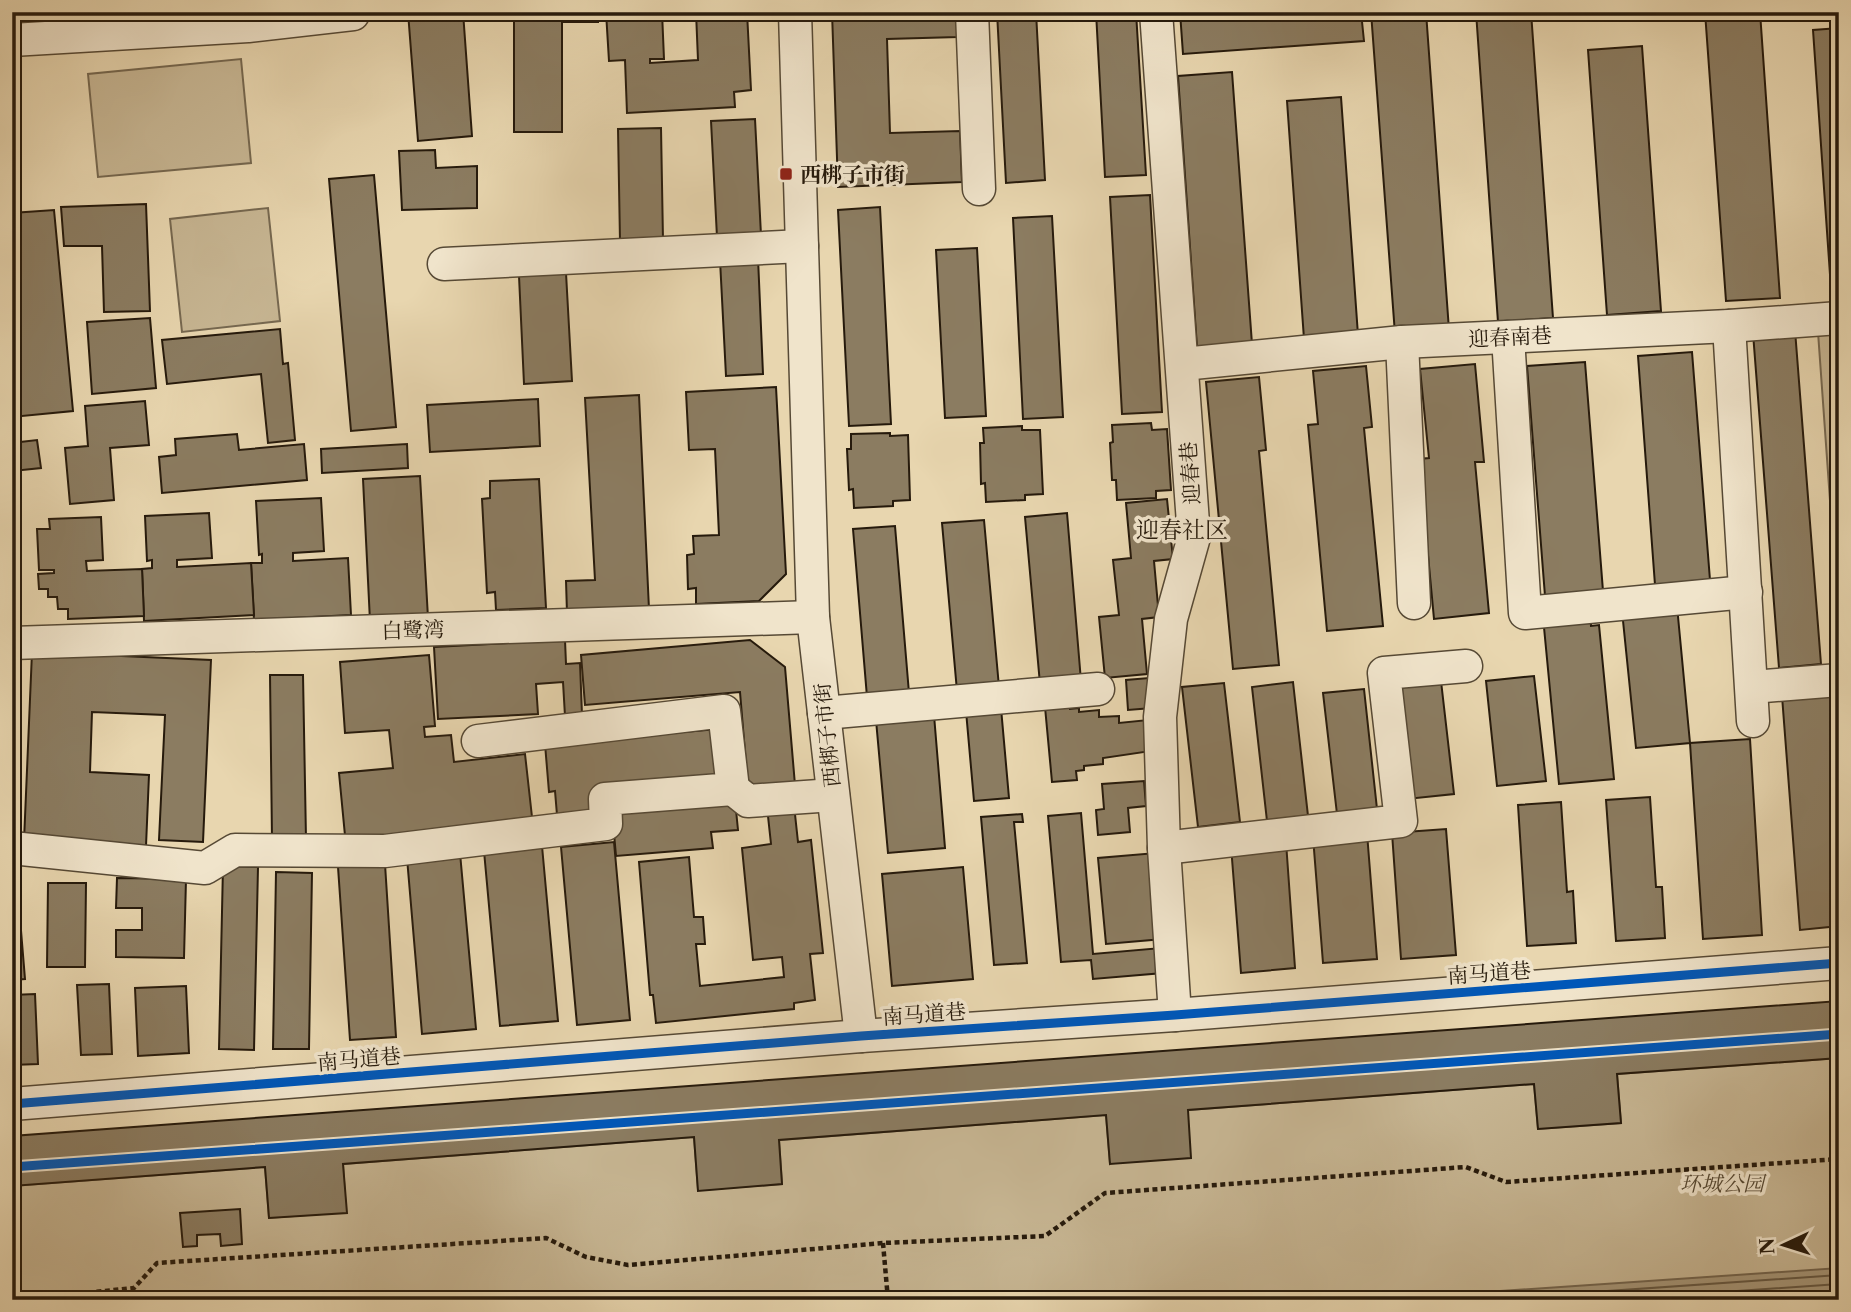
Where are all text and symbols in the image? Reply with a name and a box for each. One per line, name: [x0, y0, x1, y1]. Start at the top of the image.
place label: 西梆子市街: [800, 162, 905, 187]
marker: 西梆子市街: [778, 166, 794, 182]
street label: 迎春南巷: [1467, 322, 1553, 352]
street label: 迎春巷: [1175, 441, 1205, 505]
district label: 迎春社区: [1136, 516, 1228, 544]
street label: 白鹭湾: [381, 616, 445, 644]
street label: 西梆子市街: [809, 681, 845, 789]
street label: 南马道巷: [1446, 958, 1532, 988]
street label: 南马道巷: [881, 999, 967, 1029]
street label: 南马道巷: [316, 1043, 402, 1075]
park label: 环城公园: [1680, 1171, 1767, 1196]
north arrow: [1750, 1210, 1820, 1280]
text: N: [1755, 1237, 1780, 1255]

